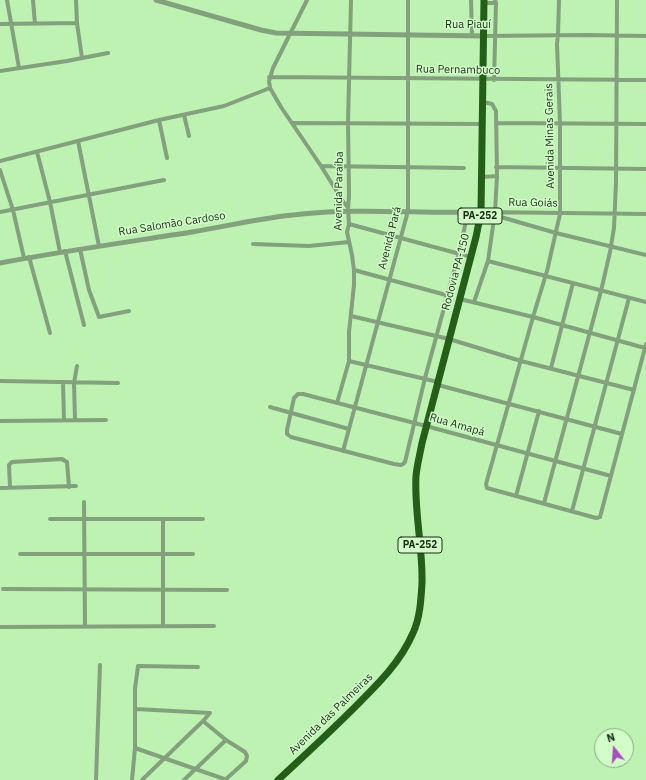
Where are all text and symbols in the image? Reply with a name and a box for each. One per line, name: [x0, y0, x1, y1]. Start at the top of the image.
street label: Rua Piauí: [445, 18, 491, 32]
street label: Rua Pernambuco: [416, 63, 500, 77]
street label: Avenida Minas Gerais: [542, 83, 558, 189]
street label: Avenida Paraíba: [332, 151, 346, 231]
street label: Rua Goiás: [508, 196, 558, 210]
street label: Avenida Pará: [376, 205, 404, 271]
road number: PA-252: [458, 208, 502, 224]
street label: Rua Salomão Cardoso: [118, 209, 226, 239]
street label: Rodovia PA-150: [439, 232, 473, 312]
street label: Rua Amapá: [428, 411, 486, 439]
road number: PA-252: [398, 537, 442, 553]
street label: Avenida das Palmeiras: [286, 671, 376, 757]
north arrow: [594, 728, 634, 768]
text: N: [605, 730, 617, 745]

